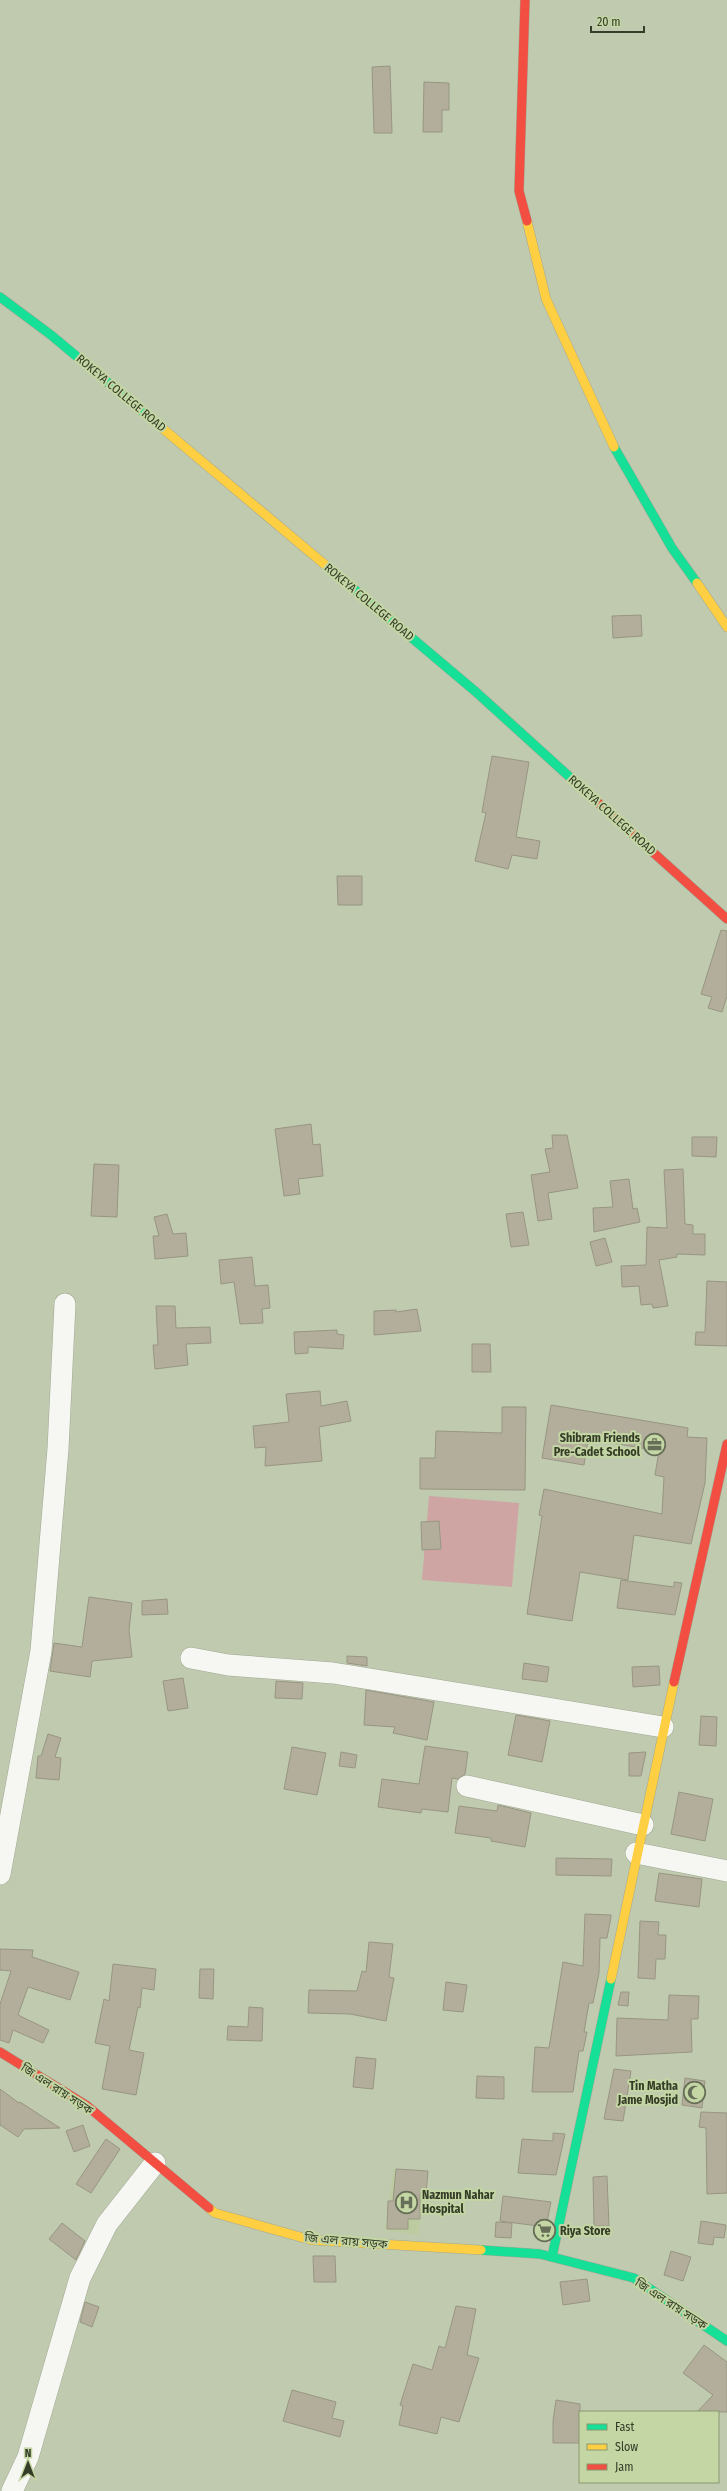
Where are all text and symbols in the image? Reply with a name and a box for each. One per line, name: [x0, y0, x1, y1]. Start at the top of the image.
scale bar: [591, 8, 644, 34]
text: 20 m: [597, 15, 621, 29]
street label: ROKEYA COLLEGE ROAD: [73, 352, 169, 434]
street label: ROKEYA COLLEGE ROAD: [321, 561, 417, 643]
street label: ROKEYA COLLEGE ROAD: [566, 772, 658, 858]
place label: Shibram Friends Pre-Cadet School: [554, 1431, 641, 1459]
office icon: Shibram Friends Pre-Cadet School: [642, 1432, 668, 1458]
street label: জি এল রায় সড়ক: [17, 2059, 96, 2118]
place label: Tin Matha Jame Mosjid: [617, 2079, 678, 2107]
mosque icon: Tin Matha Jame Mosjid: [681, 2080, 707, 2106]
place label: Nazmun Nahar Hospital: [422, 2188, 495, 2216]
hospital icon: Nazmun Nahar Hospital: [393, 2189, 419, 2215]
supermarket icon: Riya Store: [532, 2218, 558, 2244]
place label: Riya Store: [560, 2224, 611, 2238]
street label: জি এল রায় সড়ক: [303, 2229, 388, 2252]
street label: জি এল রায় সড়ক: [631, 2274, 710, 2333]
legend: [579, 2411, 719, 2483]
text: Fast: [615, 2420, 634, 2434]
text: Slow: [615, 2440, 638, 2454]
north arrow: [8, 2443, 48, 2483]
text: N: [25, 2447, 31, 2460]
text: Jam: [615, 2460, 633, 2474]

